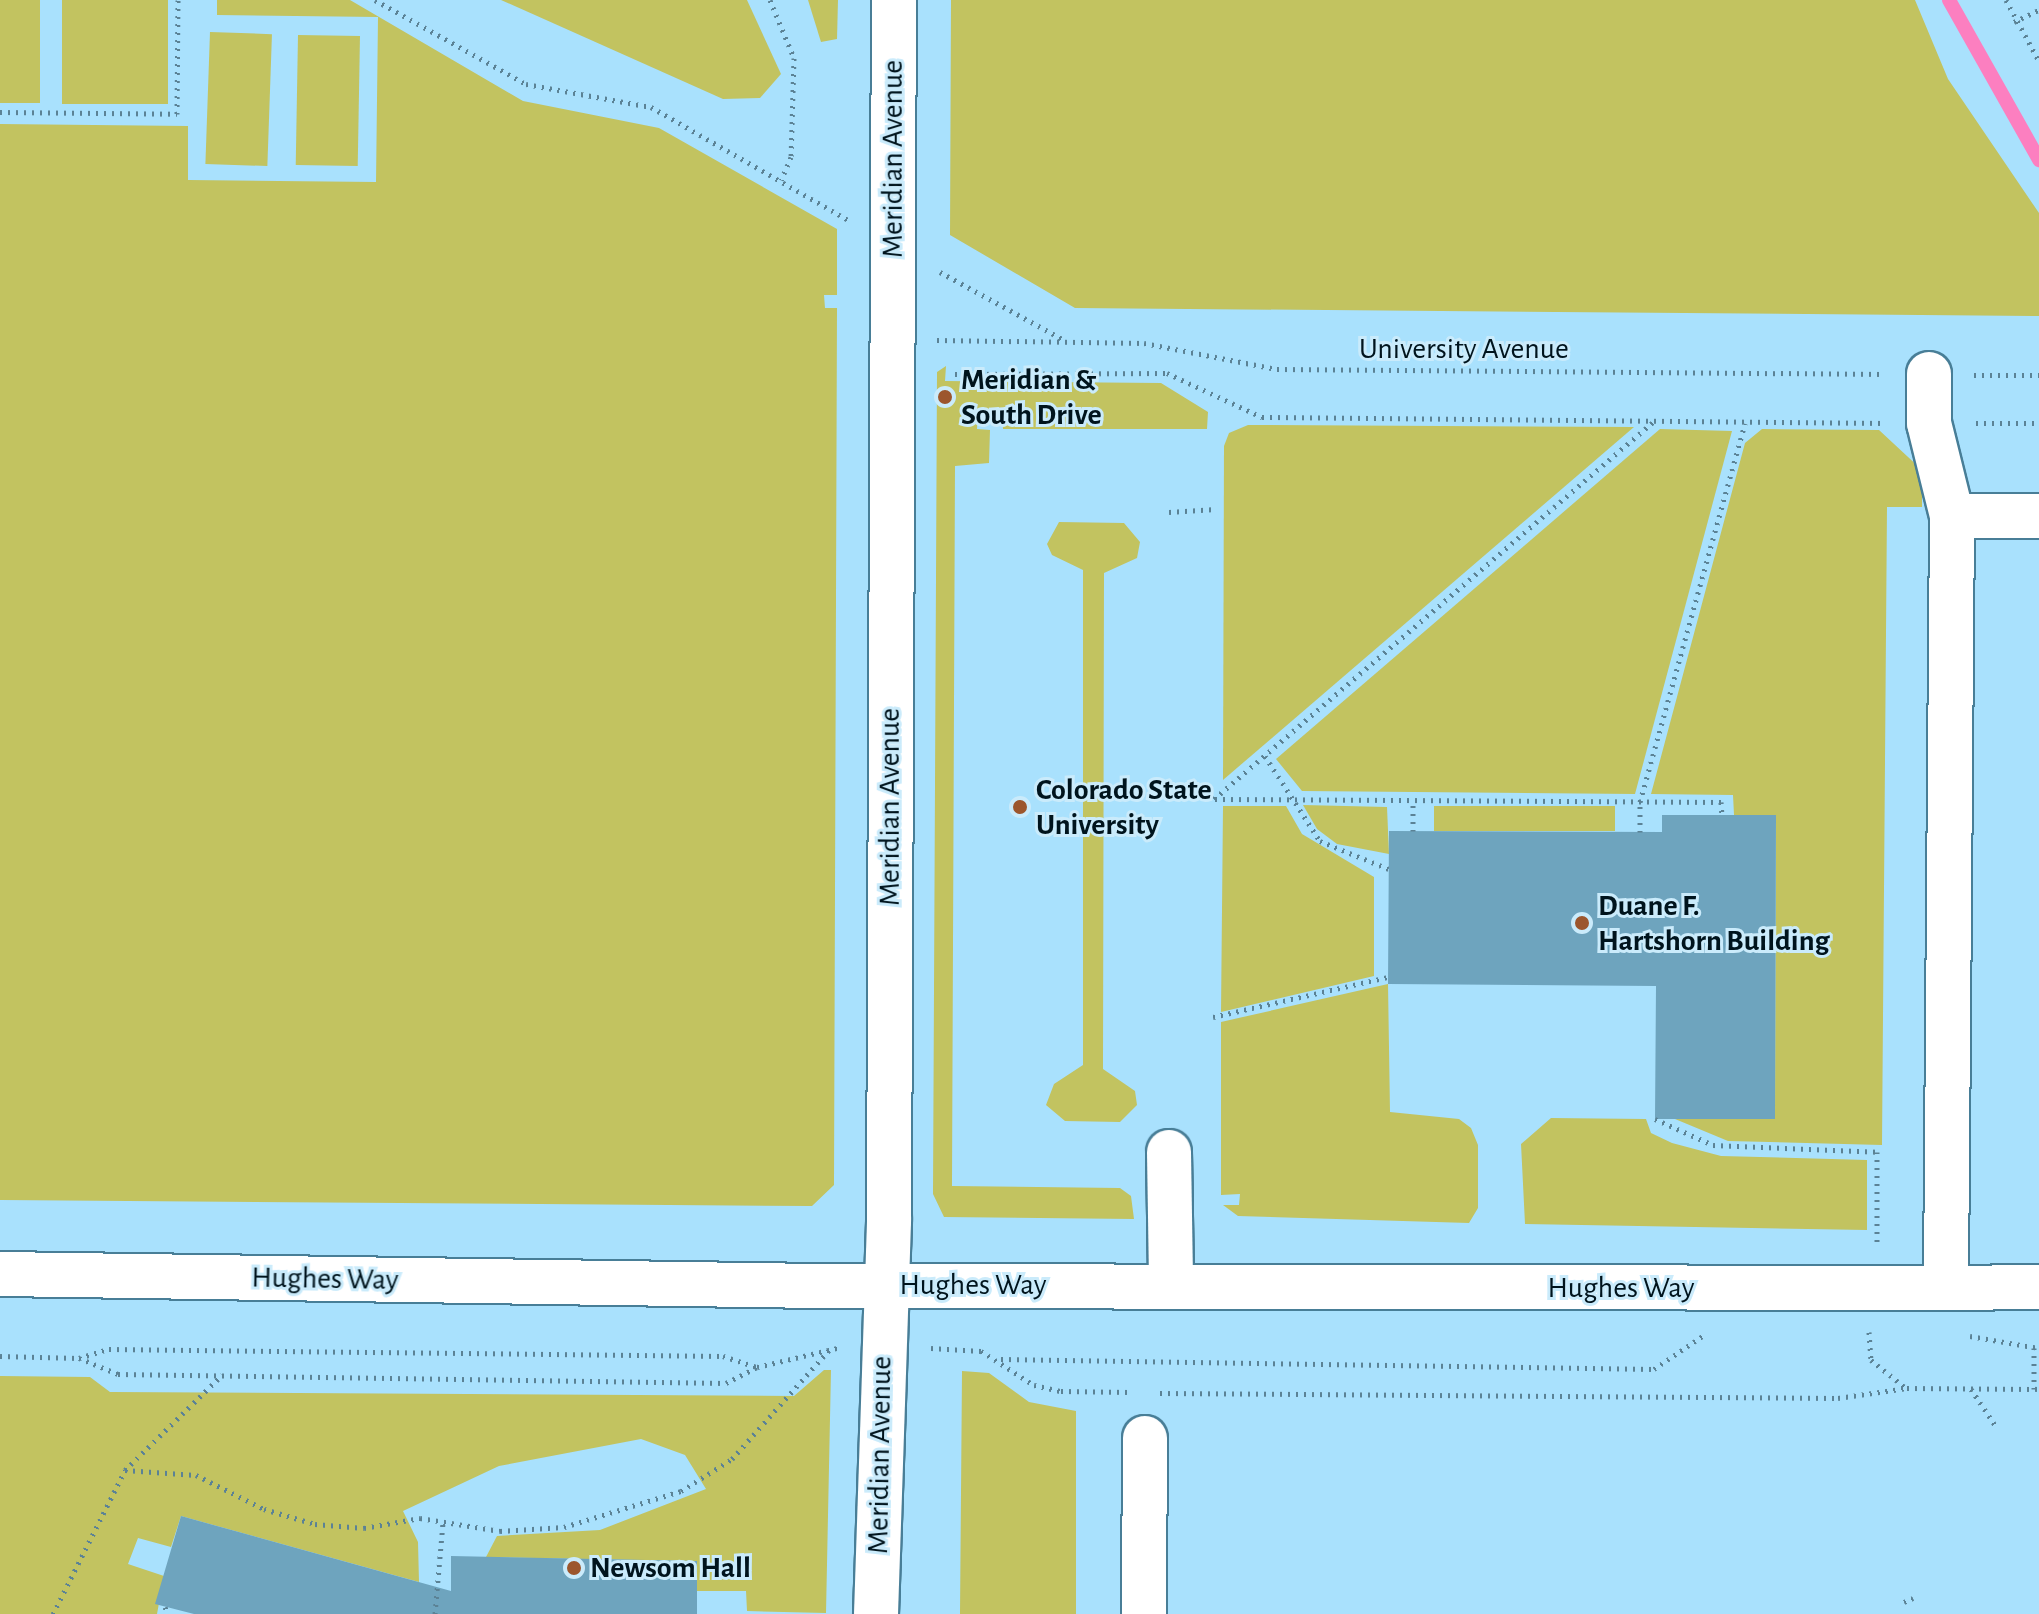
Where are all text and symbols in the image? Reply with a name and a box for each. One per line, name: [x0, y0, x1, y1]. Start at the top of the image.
street label: Meridian Avenue: [875, 60, 911, 258]
street label: University Avenue: [1359, 331, 1569, 367]
place label: Meridian & South Drive: [961, 362, 1102, 432]
marker: Meridian & South Drive: [936, 388, 954, 406]
street label: Meridian Avenue: [872, 708, 908, 906]
place label: Colorado State University: [1036, 772, 1212, 842]
marker: Colorado State University: [1011, 798, 1029, 816]
place label: Duane F. Hartshorn Building: [1598, 888, 1830, 958]
marker: Duane F. Hartshorn Building: [1573, 914, 1591, 932]
street label: Hughes Way: [251, 1260, 399, 1298]
street label: Hughes Way: [899, 1267, 1047, 1303]
street label: Hughes Way: [1547, 1270, 1695, 1306]
street label: Meridian Avenue: [860, 1356, 900, 1554]
place label: Newsom Hall: [590, 1550, 751, 1586]
marker: Newsom Hall: [565, 1559, 583, 1577]

